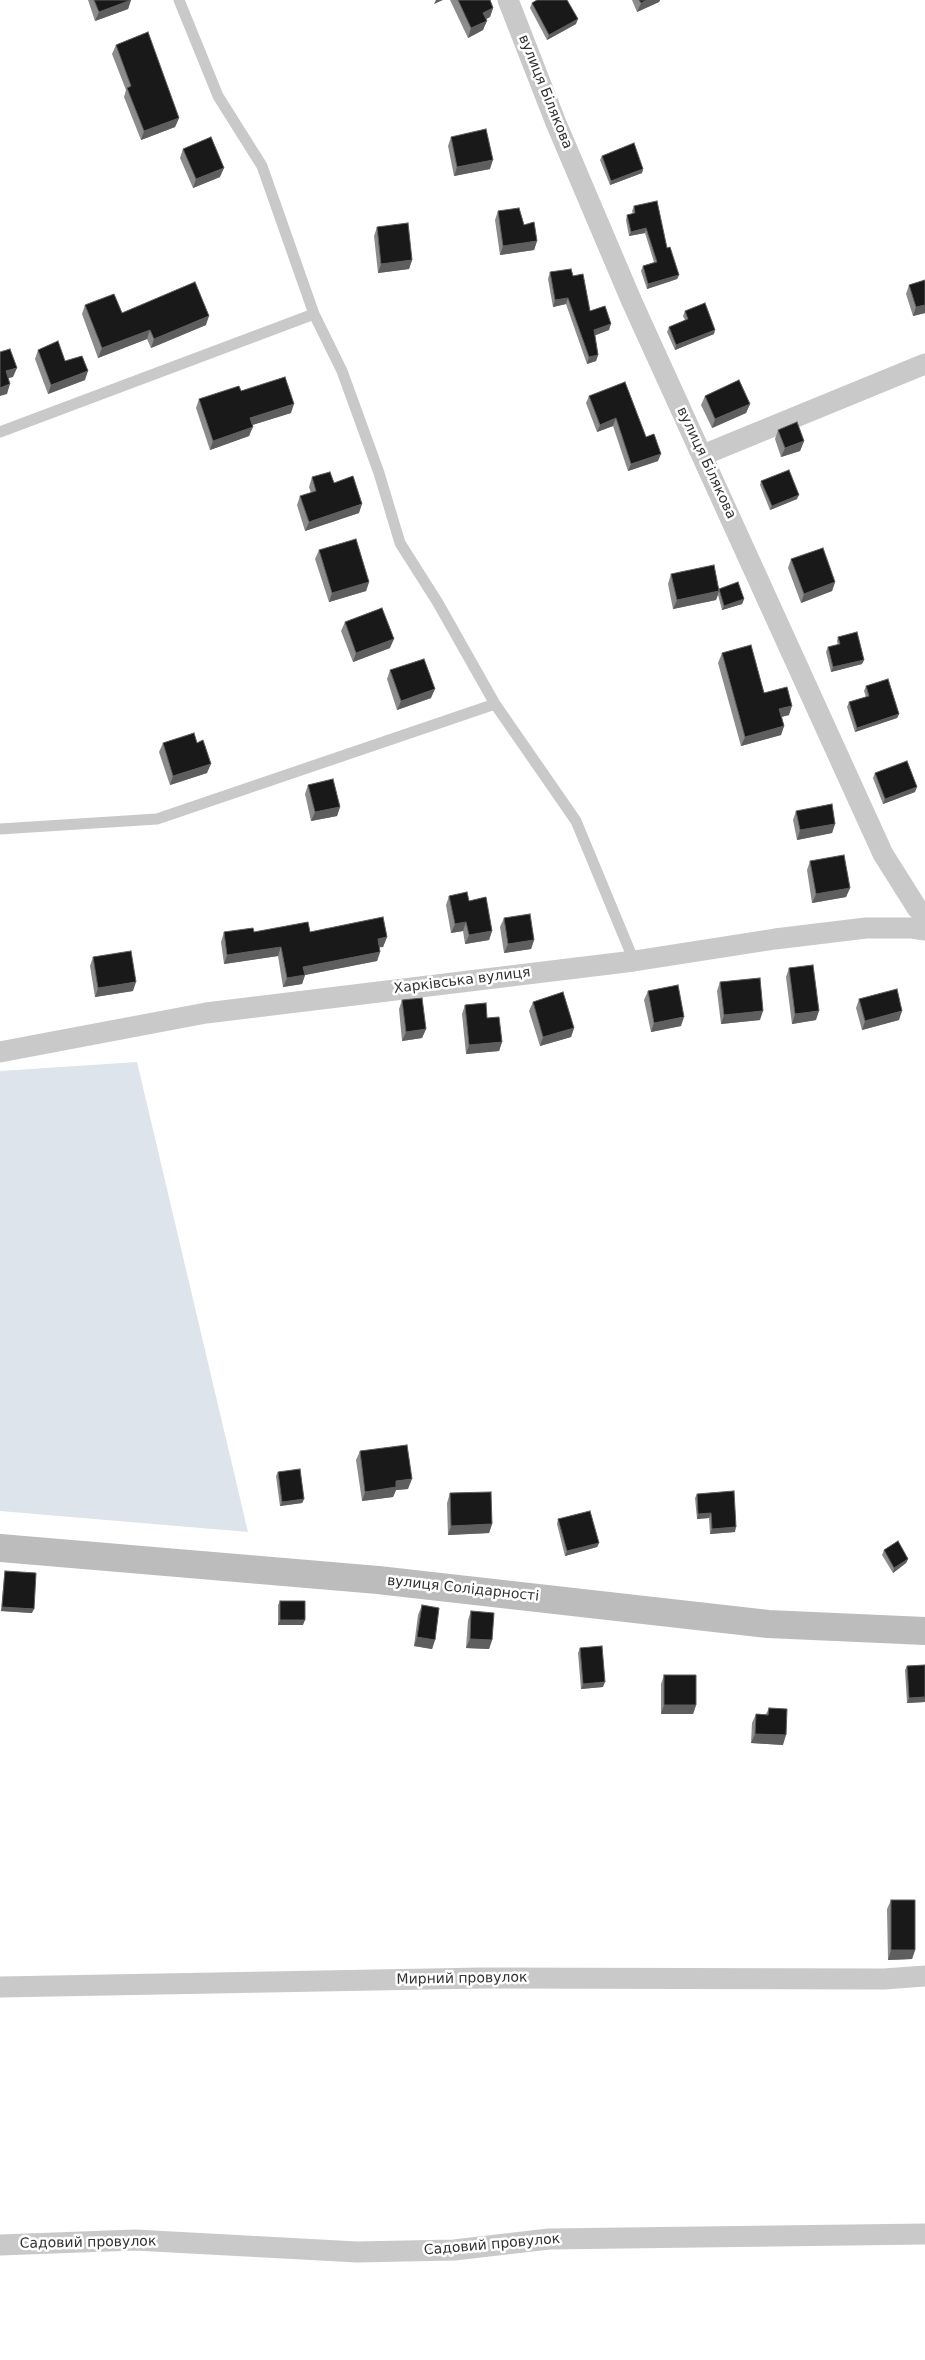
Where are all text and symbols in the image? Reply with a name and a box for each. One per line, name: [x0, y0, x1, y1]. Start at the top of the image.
street label: вулиця Білякова: [514, 32, 576, 152]
street label: вулиця Білякова: [673, 404, 739, 522]
street label: Харківська вулиця: [393, 964, 531, 998]
street label: вулиця Солідарності: [386, 1573, 540, 1605]
street label: Мирний провулок: [396, 1969, 528, 1989]
street label: Садовий провулок: [423, 2231, 561, 2259]
street label: Садовий провулок: [20, 2233, 156, 2253]

